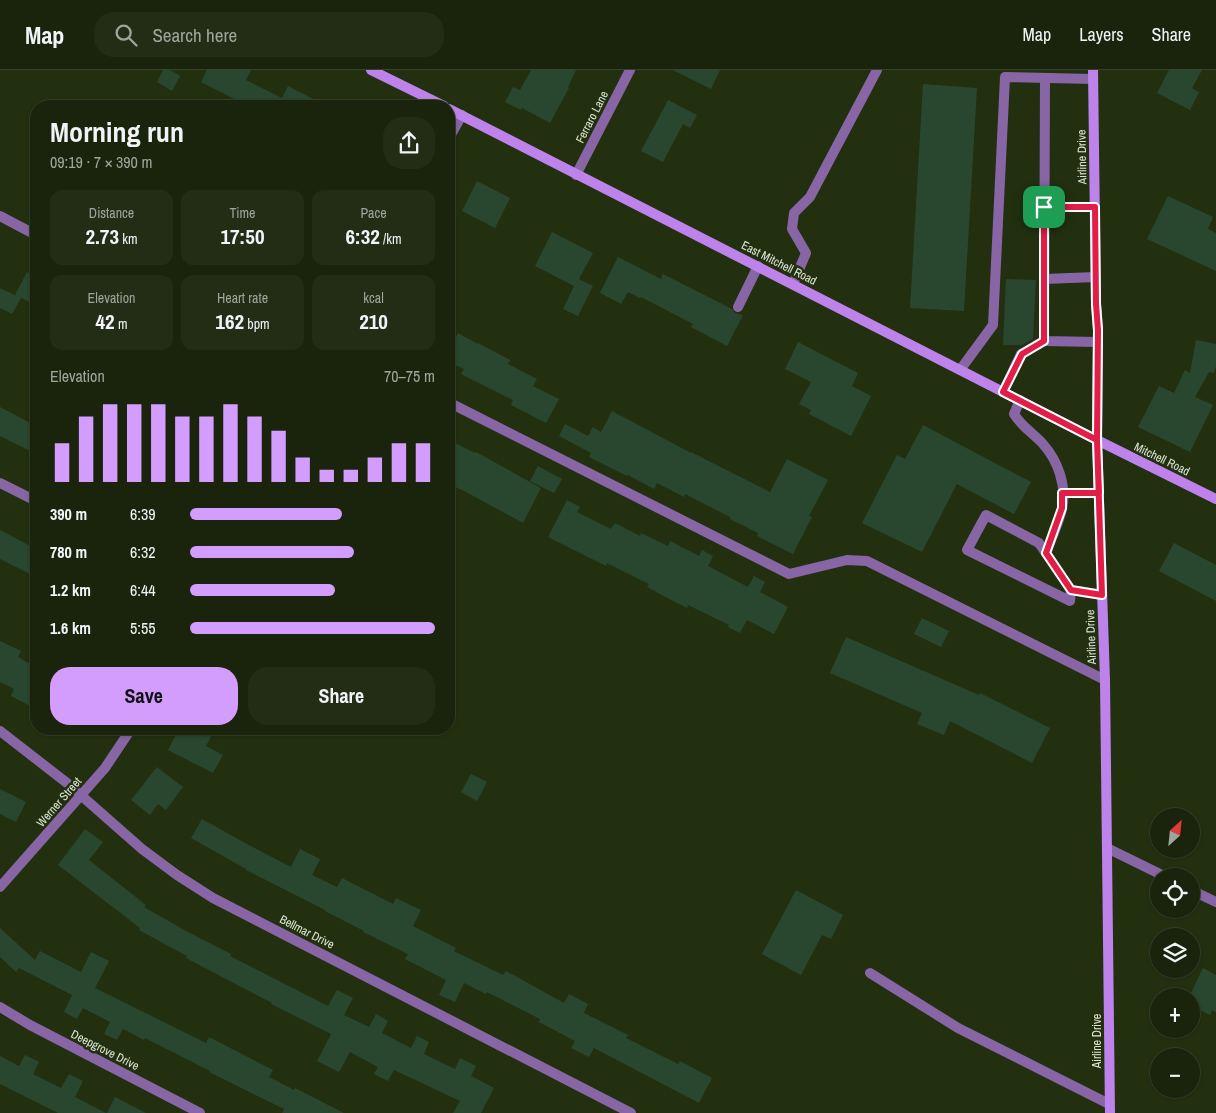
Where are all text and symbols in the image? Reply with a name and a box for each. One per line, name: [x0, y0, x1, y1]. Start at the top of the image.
search box: [94, 12, 444, 57]
text: Map: [25, 19, 64, 51]
icon: search: [112, 21, 140, 49]
text: Search here: [152, 22, 237, 48]
text: Map: [1023, 22, 1051, 47]
text: Layers: [1079, 22, 1124, 47]
text: Share: [1152, 22, 1191, 47]
street label: Ferraro Lane: [572, 88, 612, 146]
text: Morning run: [50, 113, 184, 151]
button: share: [383, 117, 435, 169]
street label: Airline Drive: [1074, 130, 1090, 185]
text: 09:19 · 7 × 390 m: [50, 151, 153, 173]
pin: [1023, 186, 1065, 228]
icon: arrive: [1030, 193, 1058, 221]
text: Distance: [89, 204, 134, 222]
text: Time: [230, 204, 255, 222]
text: Pace: [360, 204, 387, 222]
text: 2.73: [85, 222, 119, 251]
text: 17:50: [220, 222, 265, 251]
text: 6:32: [345, 222, 380, 251]
text: km: [119, 230, 138, 248]
text: /km: [380, 230, 402, 248]
street label: East Mitchell Road: [739, 237, 819, 289]
text: Elevation: [88, 289, 135, 307]
text: Heart rate: [217, 289, 268, 307]
text: kcal: [363, 289, 384, 307]
text: 42: [96, 307, 115, 336]
text: 162: [215, 307, 244, 336]
text: 210: [359, 307, 388, 336]
text: m: [115, 315, 127, 333]
text: bpm: [244, 315, 270, 333]
text: Elevation: [50, 365, 105, 387]
text: 70–75 m: [384, 365, 435, 387]
street label: Mitchell Road: [1131, 439, 1193, 479]
text: 390 m: [50, 503, 87, 525]
text: 6:39: [130, 503, 156, 525]
text: 780 m: [50, 541, 87, 563]
text: 6:32: [130, 541, 156, 563]
text: 1.2 km: [50, 579, 91, 601]
text: 6:44: [130, 579, 156, 601]
street label: Airline Drive: [1082, 609, 1100, 666]
text: 1.6 km: [50, 617, 91, 639]
text: 5:55: [130, 617, 156, 639]
button: Save: [50, 667, 238, 725]
button: Share: [248, 667, 435, 725]
street label: Werner Street: [33, 774, 85, 830]
north arrow: [1150, 808, 1200, 858]
map controls: [1150, 808, 1200, 1098]
button: locate: [1150, 868, 1200, 918]
street label: Bellmar Drive: [277, 911, 337, 953]
button: layers: [1150, 928, 1200, 978]
button: +: [1150, 988, 1200, 1038]
street label: Airline Drive: [1089, 1014, 1105, 1069]
street label: Deepgrove Drive: [68, 1026, 142, 1074]
button: −: [1150, 1048, 1200, 1098]

